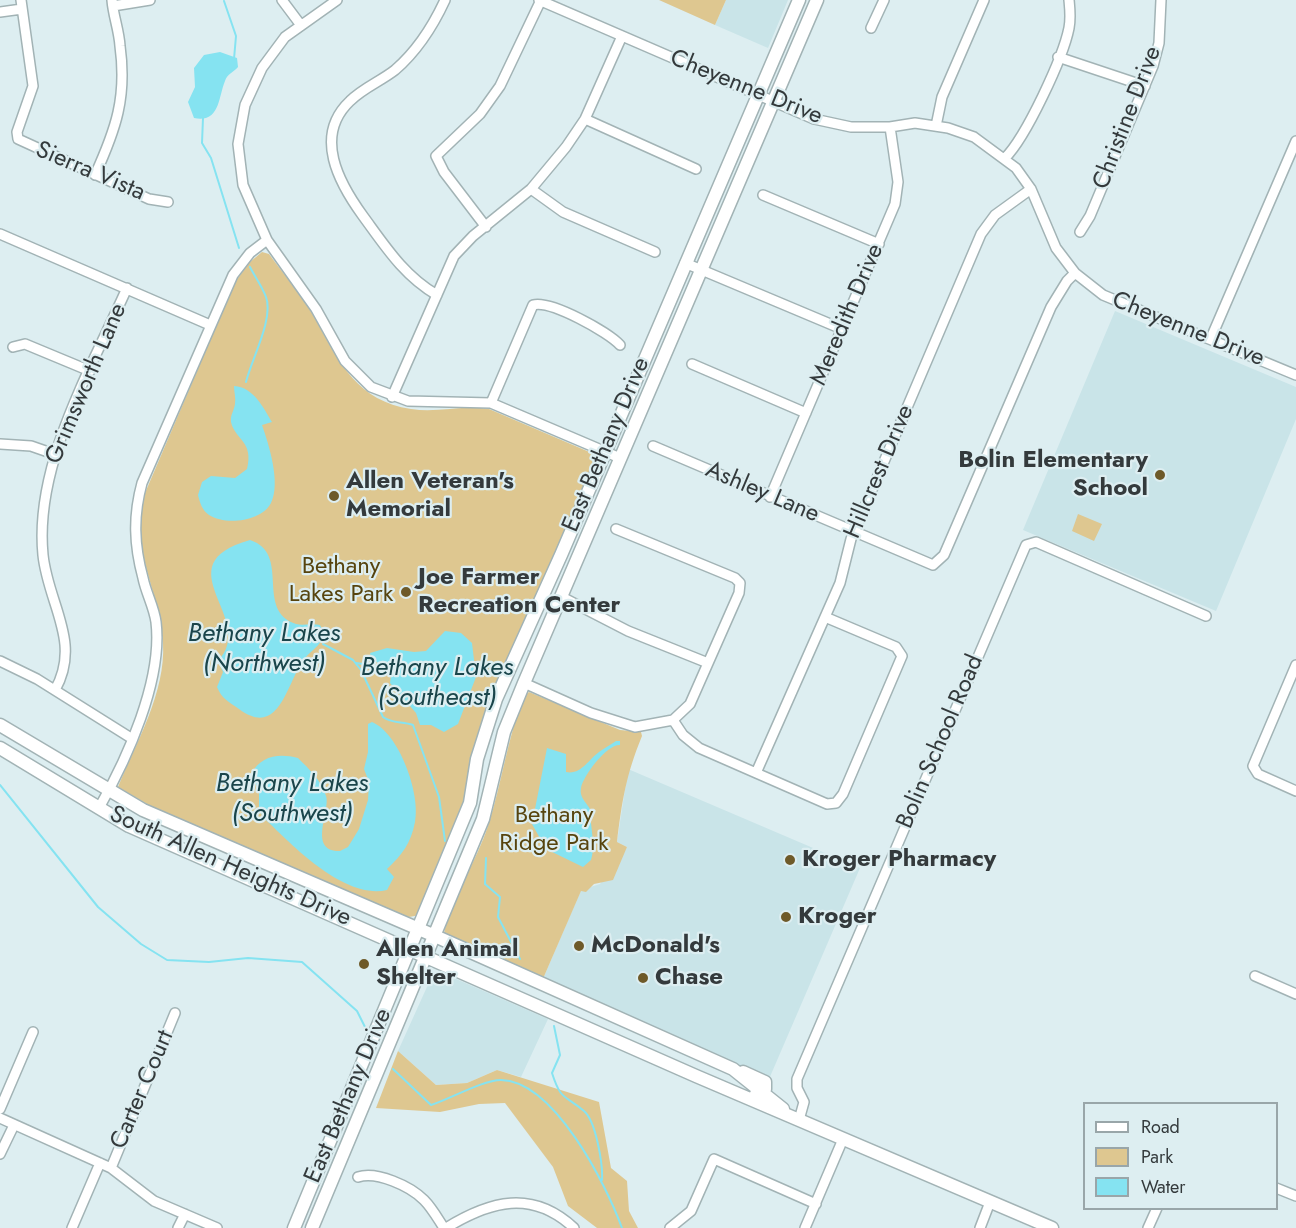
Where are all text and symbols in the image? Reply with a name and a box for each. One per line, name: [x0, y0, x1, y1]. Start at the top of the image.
street label: Christine Drive: [1088, 42, 1168, 194]
street label: Cheyenne Drive: [666, 44, 826, 132]
street label: Sierra Vista: [31, 136, 149, 208]
street label: Meredith Drive: [805, 240, 891, 390]
street label: Cheyenne Drive: [1108, 286, 1268, 374]
street label: Grimsworth Lane: [40, 299, 134, 469]
street label: East Bethany Drive: [557, 353, 657, 537]
street label: Hillcrest Drive: [839, 401, 921, 543]
place label: Bolin Elementary School: [958, 447, 1148, 503]
street label: Ashley Lane: [701, 456, 823, 530]
place label: Allen Veteran's Memorial: [346, 468, 514, 524]
marker: Bolin Elementary School: [1153, 468, 1167, 482]
marker: Allen Veteran's Memorial: [327, 489, 341, 503]
park label: Bethany Lakes Park: [289, 553, 393, 609]
place label: Joe Farmer Recreation Center: [418, 564, 620, 620]
marker: Joe Farmer Recreation Center: [399, 585, 413, 599]
water label: Bethany Lakes (Northwest): [188, 619, 340, 680]
street label: Bolin School Road: [891, 651, 991, 833]
water label: Bethany Lakes (Southeast): [361, 653, 513, 714]
water label: Bethany Lakes (Southwest): [216, 769, 368, 831]
street label: South Allen Heights Drive: [105, 801, 355, 933]
park label: Bethany Ridge Park: [499, 802, 609, 858]
place label: Kroger Pharmacy: [802, 846, 996, 874]
marker: Kroger Pharmacy: [783, 853, 797, 867]
place label: Kroger: [798, 903, 877, 931]
marker: Kroger: [779, 910, 793, 924]
place label: McDonald's: [591, 932, 720, 960]
place label: Allen Animal Shelter: [376, 936, 519, 992]
marker: McDonald's: [572, 939, 586, 953]
marker: Allen Animal Shelter: [357, 957, 371, 971]
place label: Chase: [655, 964, 723, 992]
marker: Chase: [636, 971, 650, 985]
street label: East Bethany Drive: [299, 1004, 399, 1188]
street label: Carter Court: [105, 1026, 181, 1154]
legend: [1083, 1102, 1278, 1210]
text: Road: [1141, 1114, 1180, 1140]
text: Park: [1141, 1144, 1173, 1170]
text: Water: [1141, 1174, 1185, 1200]

